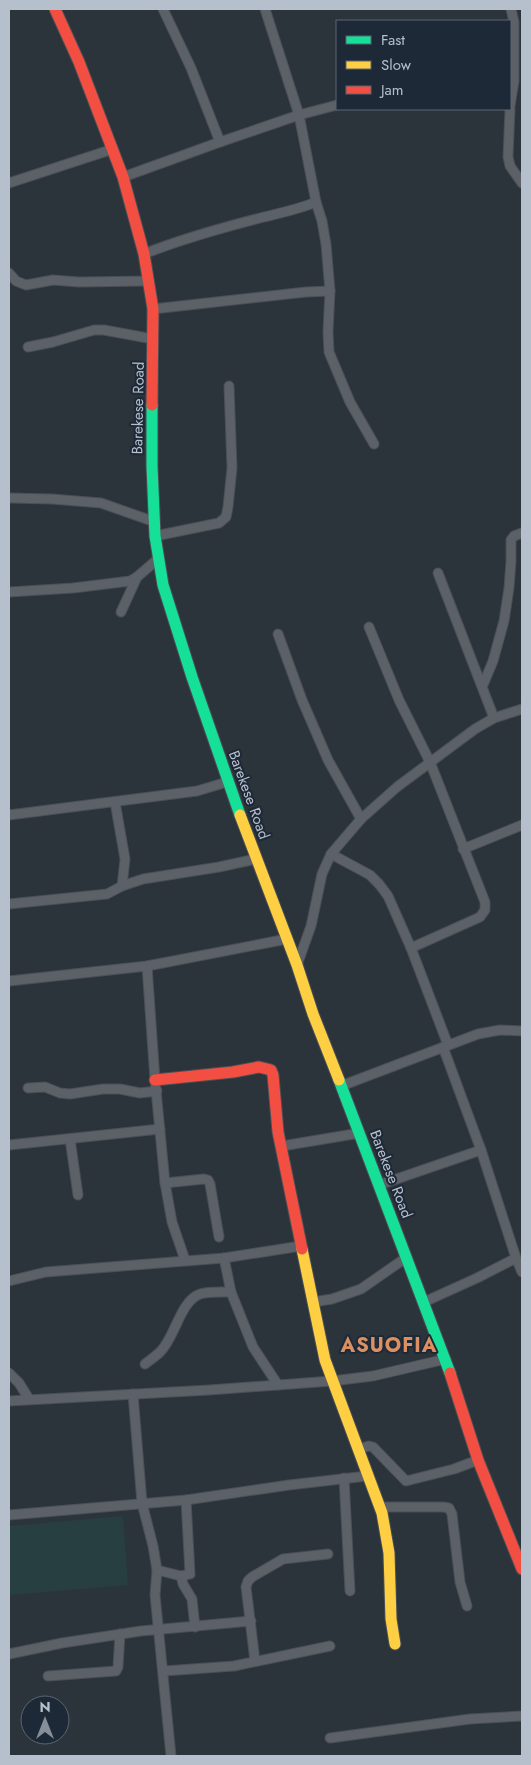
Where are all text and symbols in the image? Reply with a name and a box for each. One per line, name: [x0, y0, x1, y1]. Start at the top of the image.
legend: [336, 20, 511, 110]
text: Fast: [381, 29, 405, 51]
text: Slow: [381, 54, 412, 76]
text: Jam: [379, 79, 404, 101]
street label: Barekese Road: [126, 361, 150, 455]
street label: Barekese Road: [223, 748, 275, 842]
street label: Barekese Road: [364, 1127, 418, 1221]
district label: ASUOFIA: [340, 1331, 437, 1360]
north arrow: [20, 1695, 70, 1745]
text: N: [39, 1697, 51, 1717]

